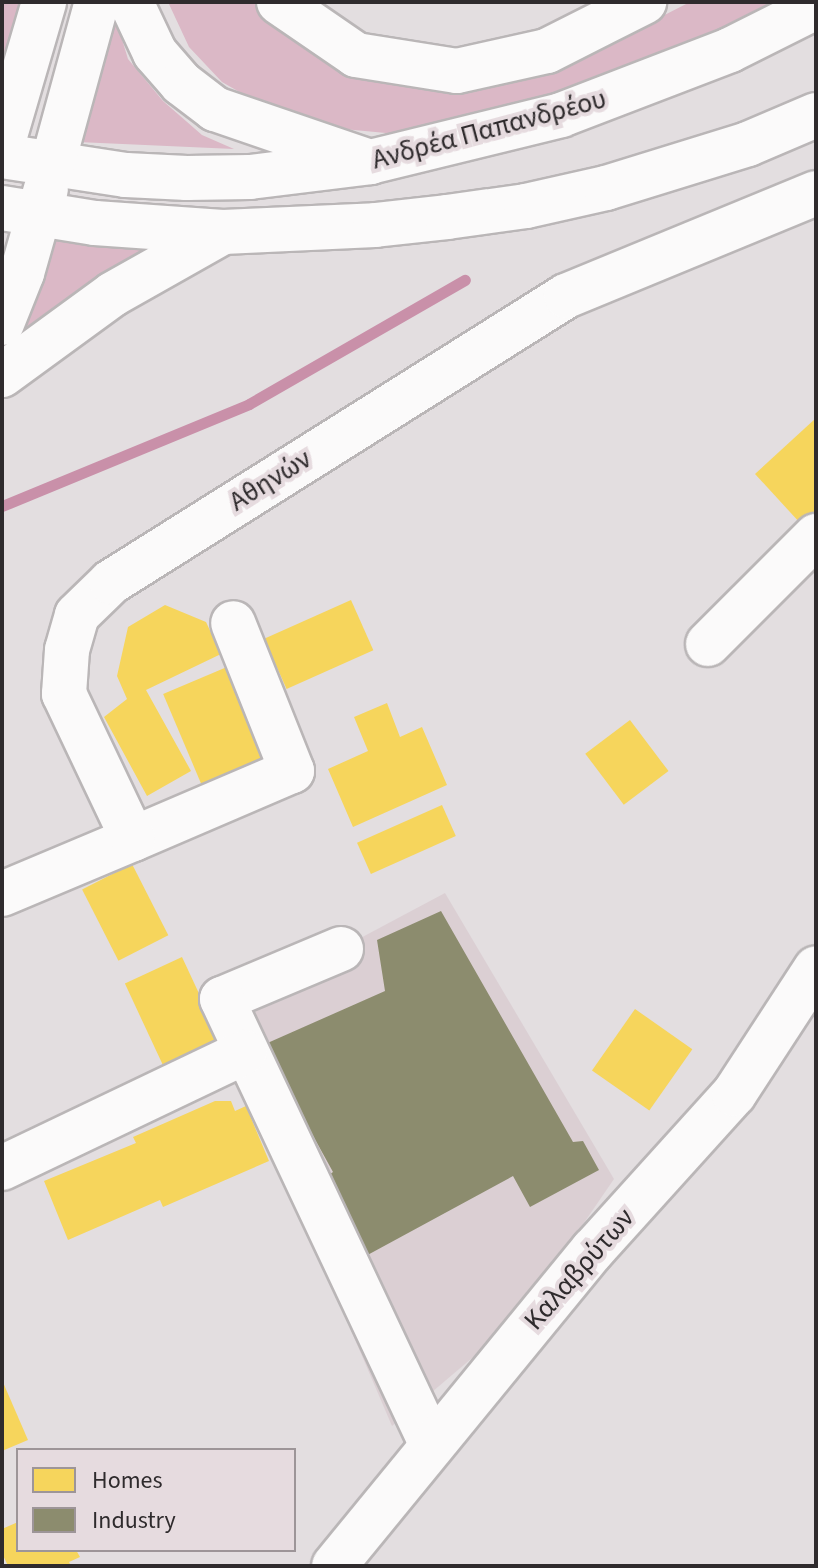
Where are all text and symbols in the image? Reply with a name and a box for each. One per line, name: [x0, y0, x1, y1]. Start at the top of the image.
street label: Ανδρέα Παπανδρέου: [368, 82, 610, 176]
street label: Αθηνών: [223, 442, 317, 518]
street label: Καλαβρύτων: [517, 1201, 641, 1337]
legend: [16, 1448, 296, 1552]
text: Homes: [92, 1463, 163, 1498]
text: Industry: [92, 1503, 176, 1538]

